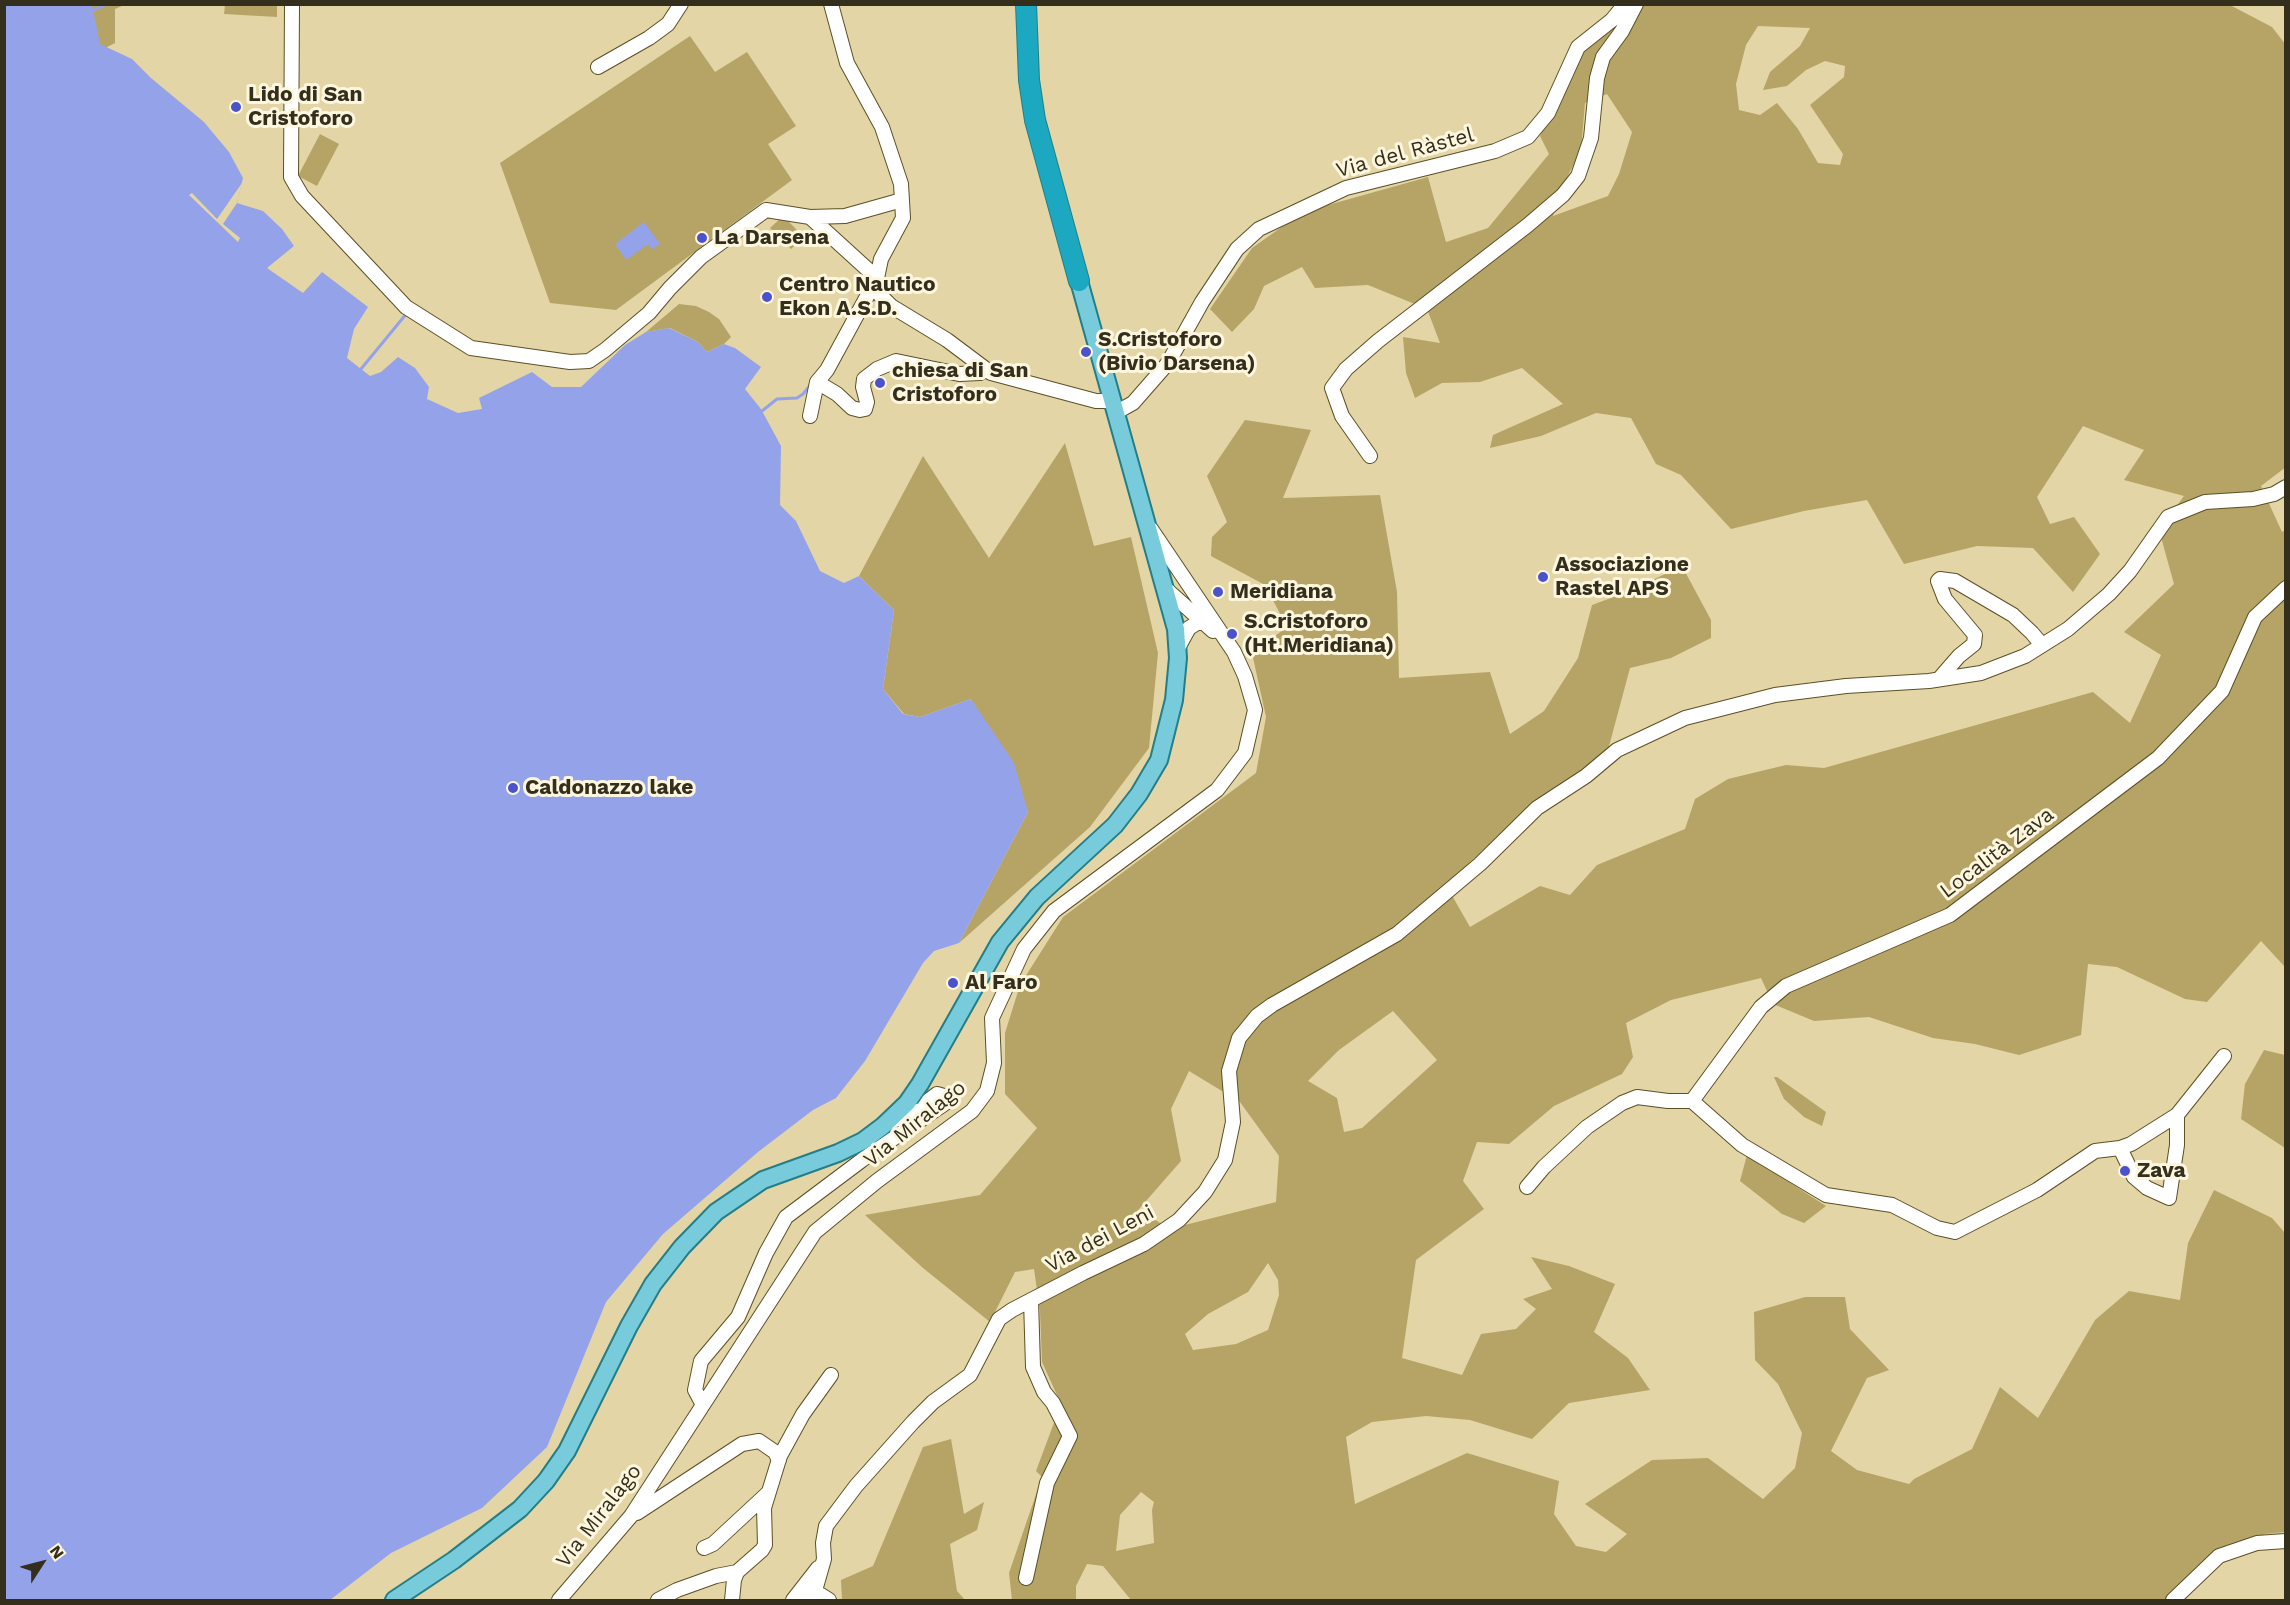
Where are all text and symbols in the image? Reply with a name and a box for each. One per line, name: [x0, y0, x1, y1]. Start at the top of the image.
place label: Lido di San Cristoforo: [248, 82, 362, 132]
marker: Lido di San Cristoforo: [229, 100, 243, 114]
street label: Via del Ràstel: [1333, 123, 1477, 183]
place label: La Darsena: [714, 225, 829, 251]
marker: La Darsena: [695, 231, 709, 245]
place label: Centro Nautico Ekon A.S.D.: [779, 272, 936, 322]
marker: Centro Nautico Ekon A.S.D.: [760, 290, 774, 304]
place label: S.Cristoforo (Bivio Darsena): [1098, 327, 1255, 377]
marker: S.Cristoforo (Bivio Darsena): [1079, 345, 1093, 359]
place label: chiesa di San Cristoforo: [892, 358, 1028, 408]
marker: chiesa di San Cristoforo: [873, 376, 887, 390]
place label: Associazione Rastel APS: [1555, 552, 1689, 602]
marker: Associazione Rastel APS: [1536, 570, 1550, 584]
place label: Meridiana: [1230, 579, 1333, 605]
marker: Meridiana: [1211, 585, 1225, 599]
place label: S.Cristoforo (Ht.Meridiana): [1244, 609, 1394, 659]
marker: S.Cristoforo (Ht.Meridiana): [1225, 627, 1239, 641]
place label: Caldonazzo lake: [525, 775, 693, 801]
marker: Caldonazzo lake: [506, 781, 520, 795]
street label: Località Zava: [1935, 802, 2059, 904]
place label: Al Faro: [965, 970, 1038, 996]
marker: Al Faro: [946, 976, 960, 990]
street label: Via Miralago: [859, 1075, 971, 1173]
place label: Zava: [2137, 1158, 2186, 1184]
marker: Zava: [2118, 1164, 2132, 1178]
street label: Via dei Leni: [1041, 1200, 1159, 1278]
street label: Via Miralago: [551, 1459, 647, 1573]
north arrow: [12, 1533, 72, 1593]
text: N: [46, 1542, 68, 1563]

